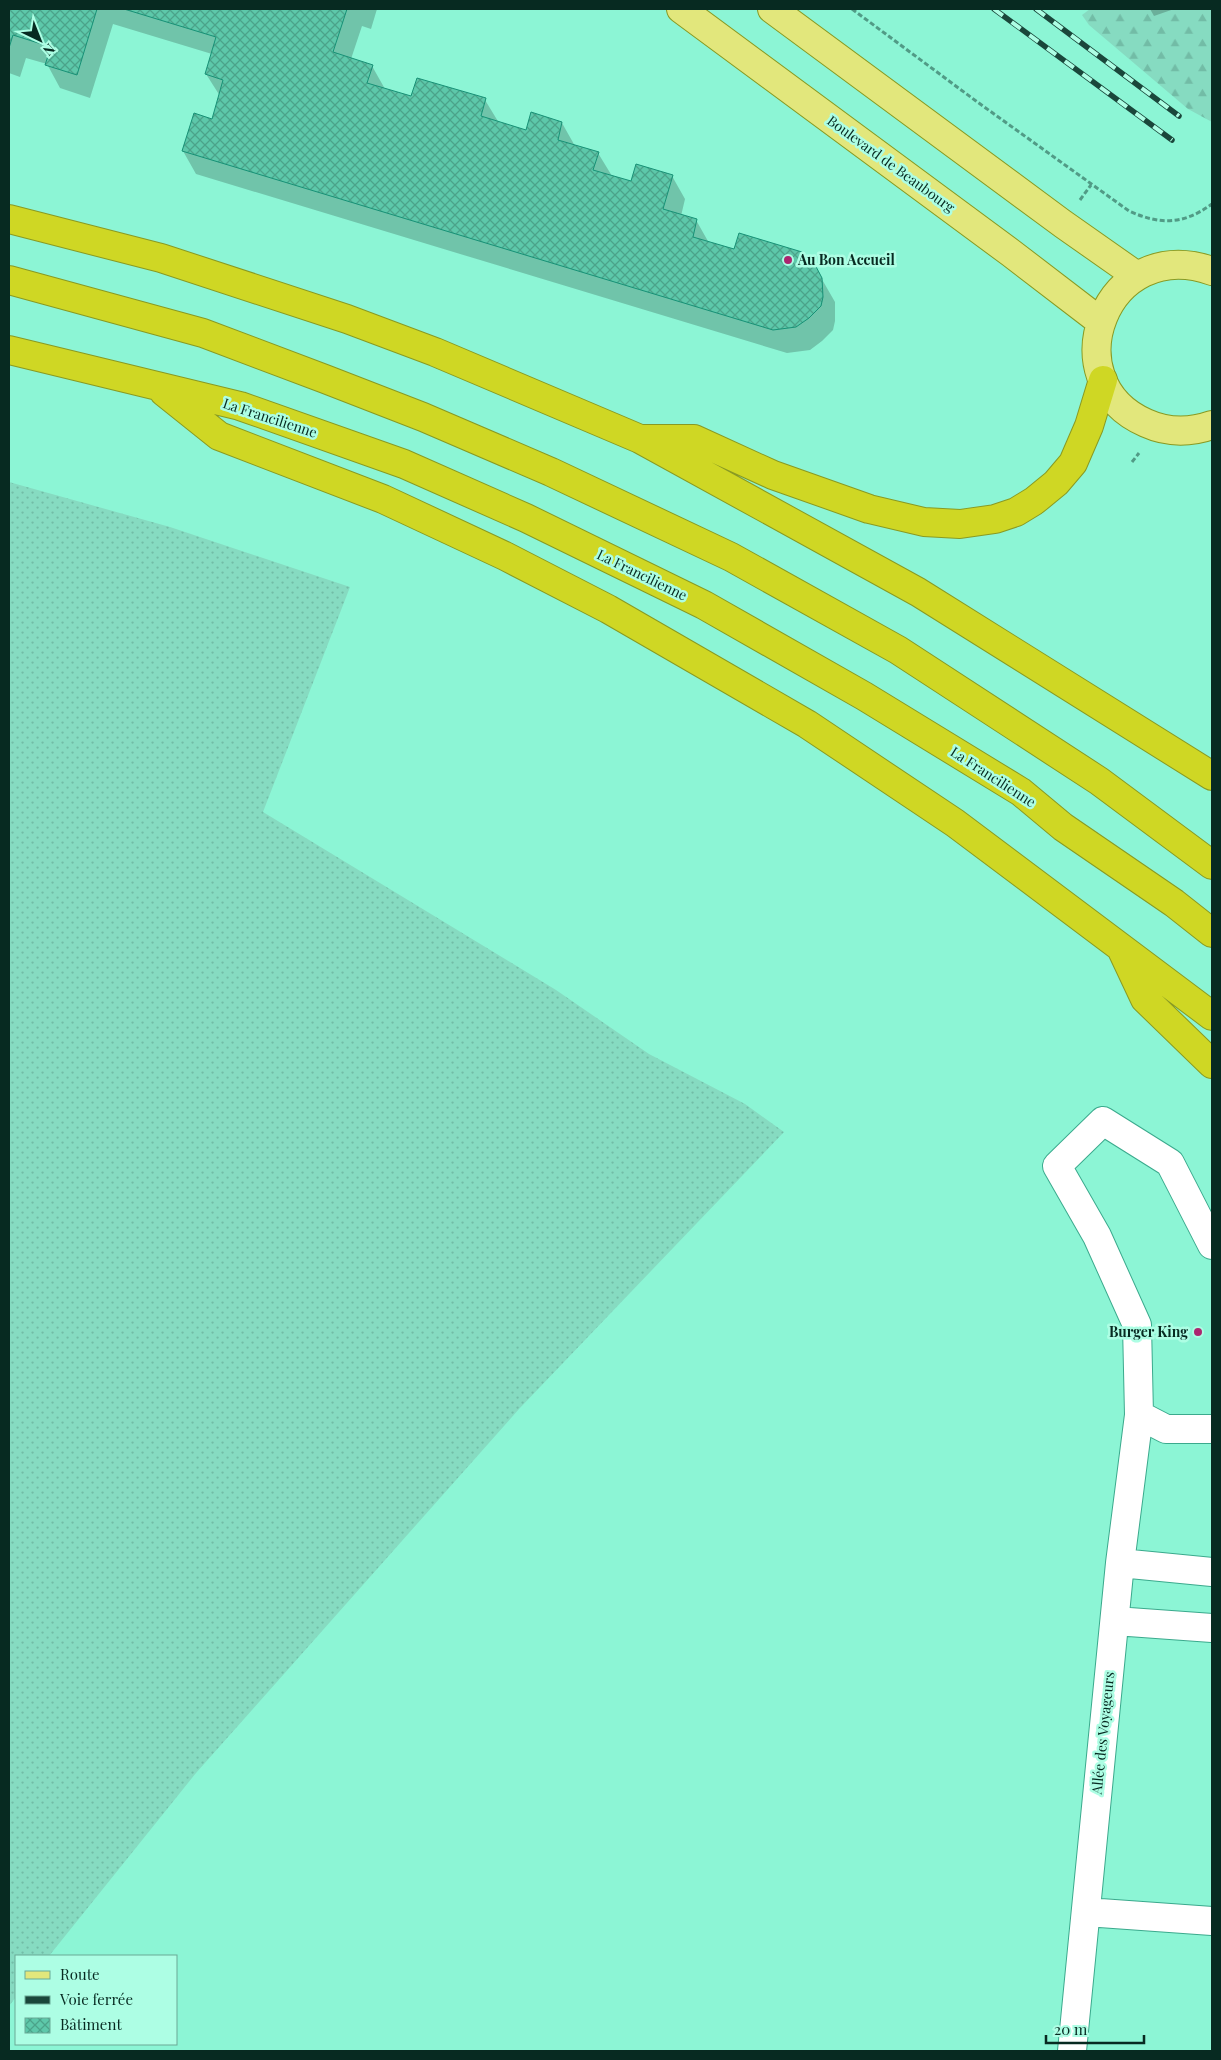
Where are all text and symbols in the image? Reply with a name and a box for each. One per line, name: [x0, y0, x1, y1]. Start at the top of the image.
north arrow: [15, 15, 65, 65]
text: N: [39, 39, 59, 60]
street label: Boulevard de Beaubourg: [824, 111, 960, 217]
place label: Au Bon Accueil: [797, 250, 895, 269]
marker: Au Bon Accueil: [782, 254, 794, 266]
street label: La Francilienne: [221, 393, 320, 442]
street label: La Francilienne: [594, 545, 690, 605]
street label: La Francilienne: [947, 742, 1040, 811]
place label: Burger King: [1109, 1322, 1188, 1341]
marker: Burger King: [1192, 1326, 1204, 1338]
street label: Allée des Voyageurs: [1087, 1671, 1118, 1796]
legend: [15, 1955, 178, 2045]
text: Route: [60, 1964, 100, 1984]
text: Voie ferrée: [59, 1989, 133, 2009]
scale bar: [1046, 2012, 1144, 2044]
text: Bâtiment: [60, 2014, 122, 2034]
text: 20 m: [1054, 2019, 1088, 2039]

